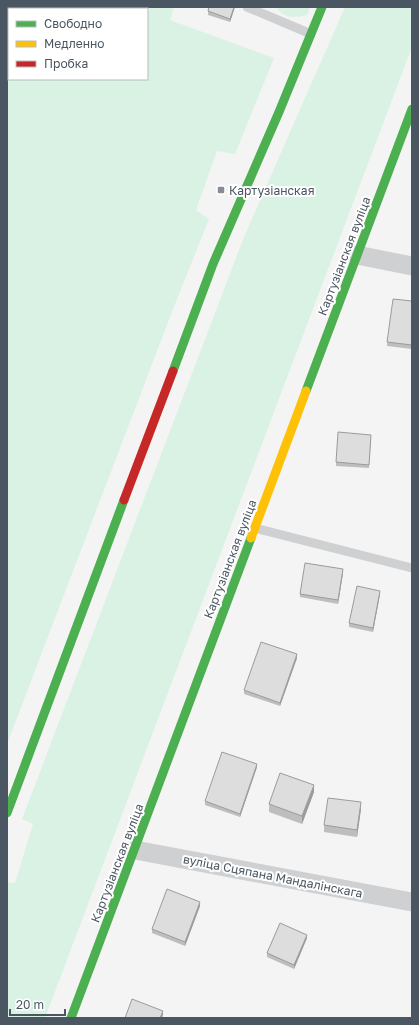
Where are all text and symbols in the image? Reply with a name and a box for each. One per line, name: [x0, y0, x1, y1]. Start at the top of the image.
legend: [8, 8, 148, 80]
text: Свободно: [44, 16, 102, 31]
text: Медленно: [44, 36, 104, 51]
text: Пробка: [44, 56, 88, 71]
place label: Картузіанская: [229, 183, 314, 198]
marker: Картузіанская: [216, 185, 226, 195]
street label: Картузіанская вуліца: [314, 194, 374, 318]
street label: Картузіанская вуліца: [200, 497, 260, 621]
street label: Картузіанская вуліца: [87, 801, 147, 925]
street label: вуліца Сцяпана Мандалінскага: [182, 851, 364, 901]
scale bar: [10, 991, 65, 1017]
text: 20 m: [16, 997, 44, 1012]

